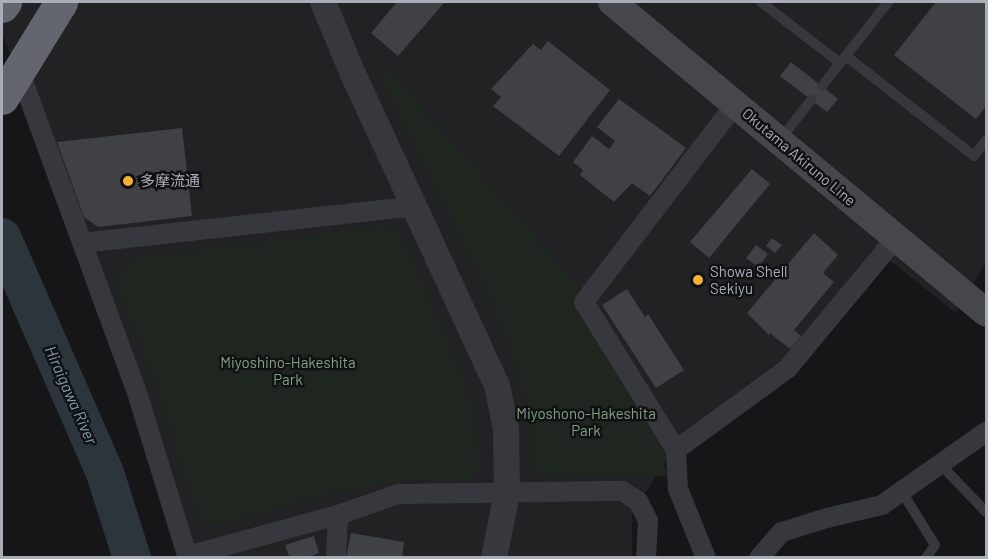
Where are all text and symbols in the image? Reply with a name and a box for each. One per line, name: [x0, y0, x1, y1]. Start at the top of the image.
street label: Okutama Akiruno Line: [739, 104, 859, 210]
place label: 多摩流通: [140, 172, 200, 190]
marker: 多摩流通: [121, 174, 135, 188]
place label: Showa Shell Sekiyu: [710, 262, 788, 297]
marker: Showa Shell Sekiyu: [691, 273, 705, 287]
water label: Hiraigawa River: [41, 343, 101, 447]
park label: Miyoshino-Hakeshita Park: [220, 353, 356, 388]
park label: Miyoshono-Hakeshita Park: [516, 404, 656, 439]

